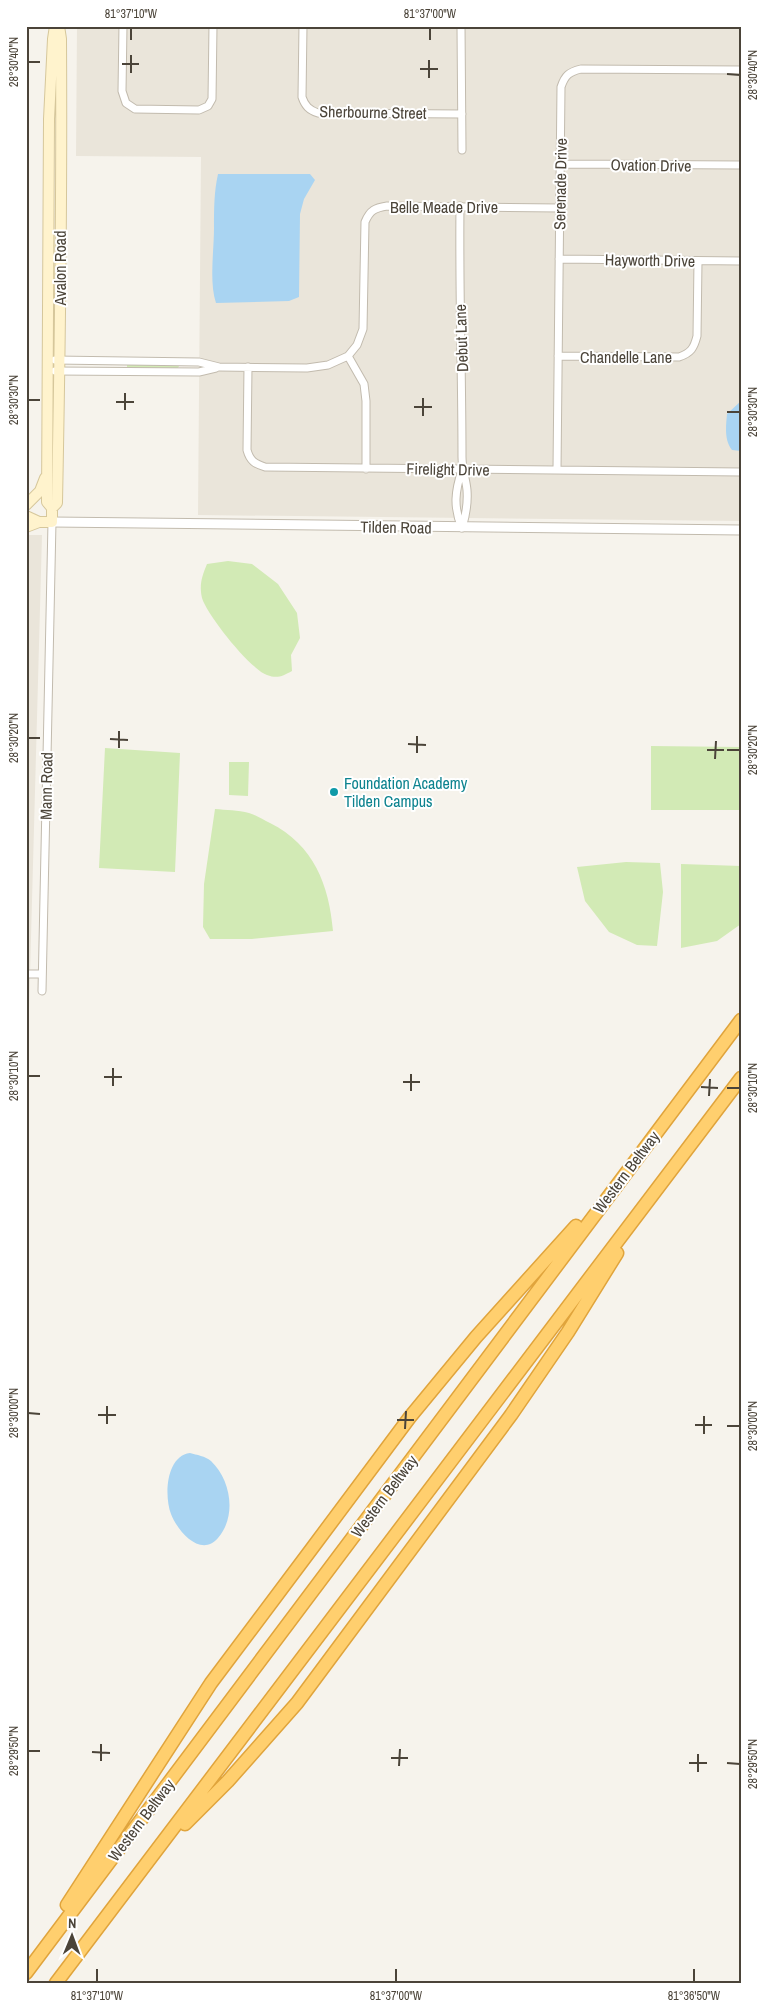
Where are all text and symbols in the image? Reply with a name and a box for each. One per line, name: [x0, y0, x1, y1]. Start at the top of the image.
text: 81°37'10"W: [105, 6, 158, 22]
text: 81°37'00"W: [404, 6, 457, 22]
text: 28°30'40"N: [6, 37, 22, 87]
text: 28°30'40"N: [745, 50, 761, 100]
street label: Sherbourne Street: [319, 100, 427, 124]
street label: Serenade Drive: [548, 138, 572, 230]
street label: Ovation Drive: [610, 153, 692, 177]
street label: Belle Meade Drive: [390, 196, 498, 218]
street label: Avalon Road: [49, 231, 71, 306]
street label: Hayworth Drive: [605, 248, 695, 272]
street label: Debut Lane: [449, 304, 473, 372]
street label: Chandelle Lane: [580, 346, 672, 368]
text: 28°30'30"N: [6, 375, 22, 425]
text: 28°30'30"N: [745, 387, 761, 437]
street label: Firelight Drive: [406, 457, 490, 481]
street label: Tilden Road: [360, 515, 432, 539]
text: 28°30'20"N: [6, 713, 22, 763]
text: 28°30'20"N: [745, 725, 761, 775]
street label: Mann Road: [34, 752, 58, 820]
place label: Foundation Academy Tilden Campus: [344, 772, 468, 812]
marker: Foundation Academy Tilden Campus: [328, 786, 340, 798]
text: 28°30'10"N: [6, 1051, 22, 1101]
text: 28°30'10"N: [745, 1063, 761, 1113]
street label: Western Beltway: [588, 1126, 665, 1218]
text: 28°30'00"N: [6, 1388, 22, 1438]
text: 28°30'00"N: [745, 1401, 761, 1451]
street label: Western Beltway: [346, 1450, 423, 1542]
text: 28°29'50"N: [6, 1726, 22, 1776]
text: 28°29'50"N: [745, 1739, 761, 1789]
street label: Western Beltway: [103, 1774, 180, 1866]
north arrow: [48, 1912, 98, 1962]
text: N: [68, 1914, 77, 1932]
text: 81°37'10"W: [71, 1988, 124, 2004]
text: 81°37'00"W: [370, 1988, 423, 2004]
text: 81°36'50"W: [668, 1988, 721, 2004]

